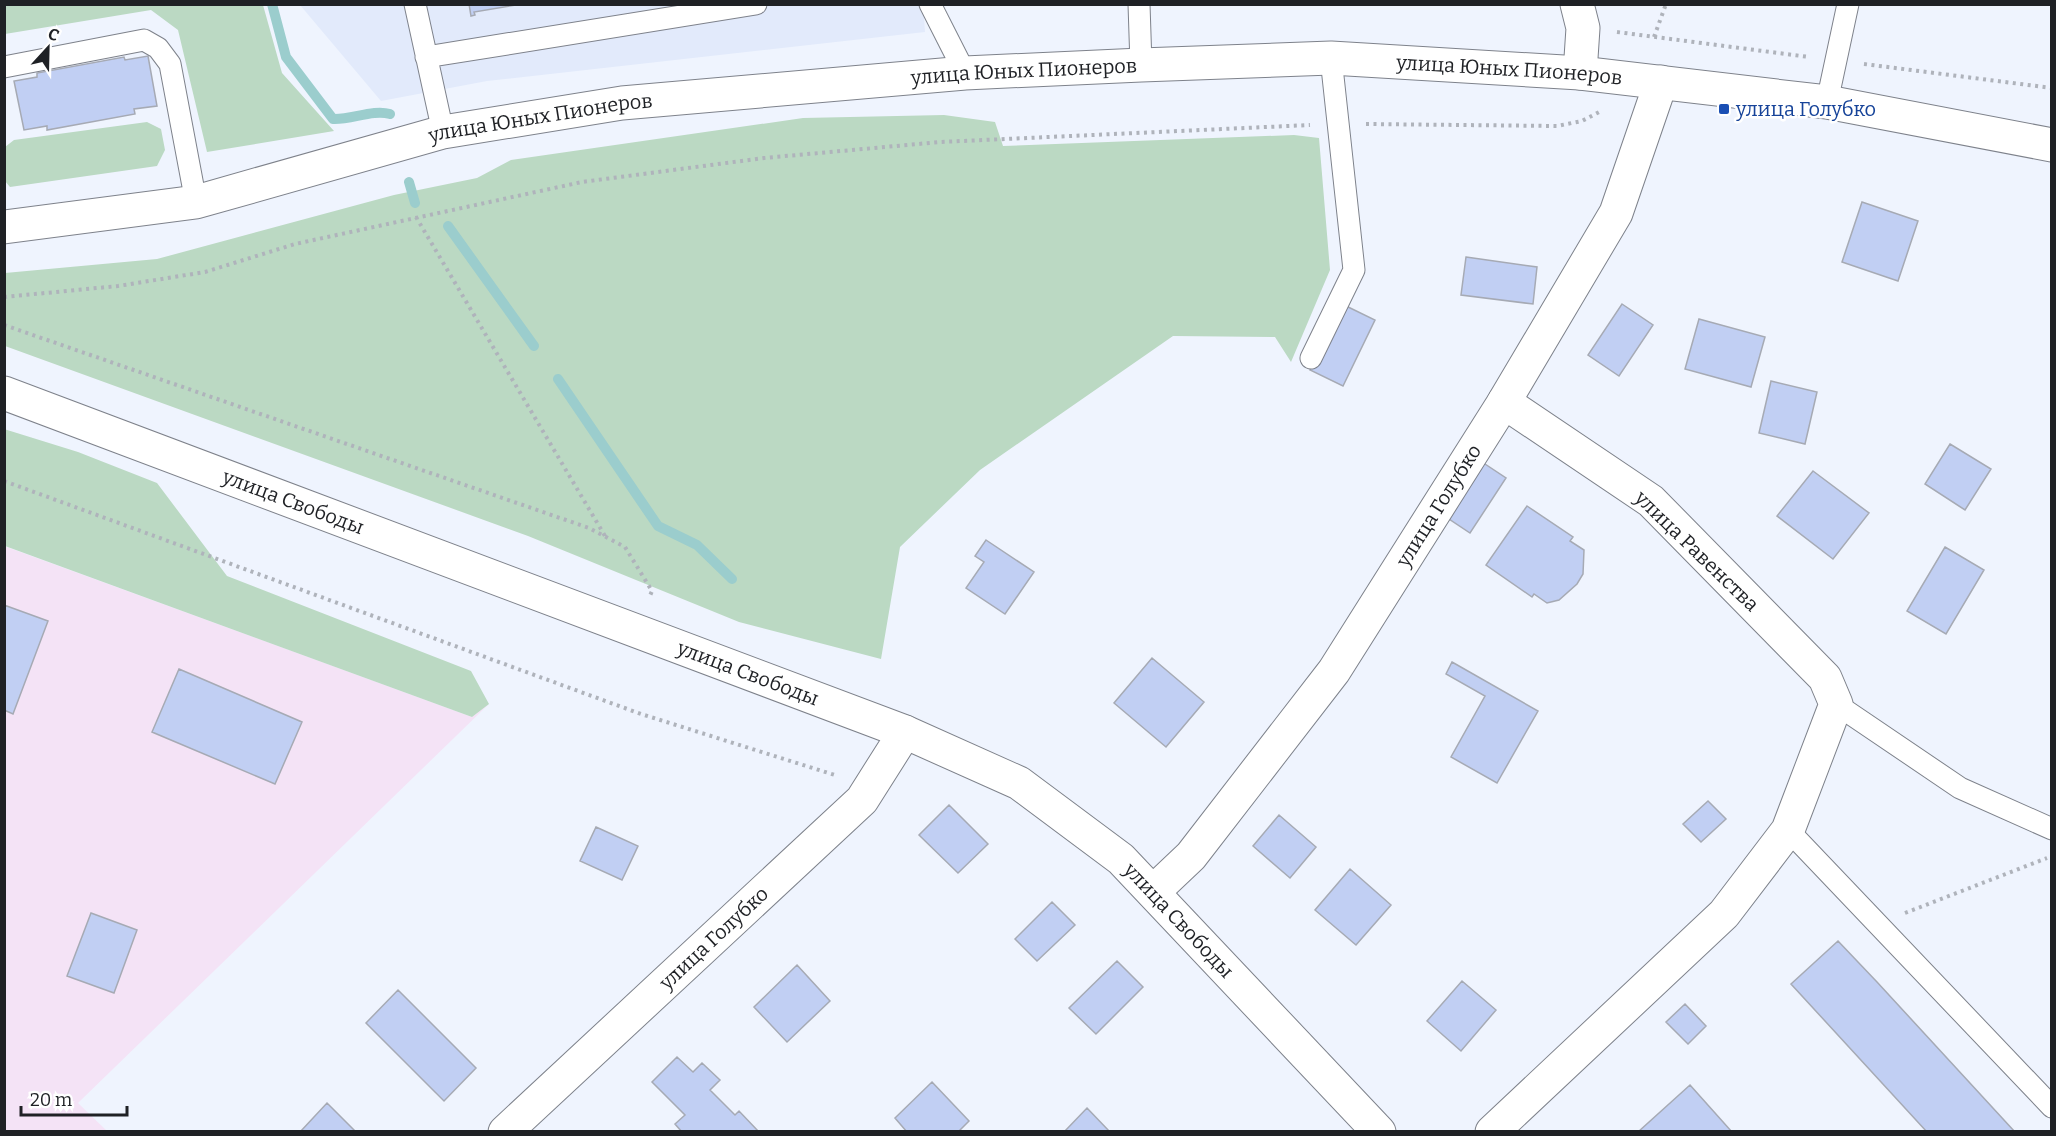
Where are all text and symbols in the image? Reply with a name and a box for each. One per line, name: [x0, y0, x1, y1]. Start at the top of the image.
north arrow: [18, 18, 78, 78]
text: С: [45, 24, 62, 45]
street label: улица Юных Пионеров: [1395, 50, 1624, 90]
street label: улица Юных Пионеров: [909, 53, 1138, 90]
street label: улица Юных Пионеров: [425, 88, 654, 148]
place label: улица Голубко: [1735, 97, 1876, 121]
marker: улица Голубко: [1717, 102, 1731, 116]
street label: улица Голубко: [1390, 440, 1486, 572]
street label: улица Свободы: [218, 464, 367, 539]
street label: улица Равенства: [1629, 485, 1764, 616]
street label: улица Свободы: [673, 635, 822, 710]
street label: улица Свободы: [1118, 857, 1239, 983]
street label: улица Голубко: [653, 881, 773, 995]
scale bar: [21, 1079, 128, 1117]
text: 20 m: [30, 1089, 72, 1111]

